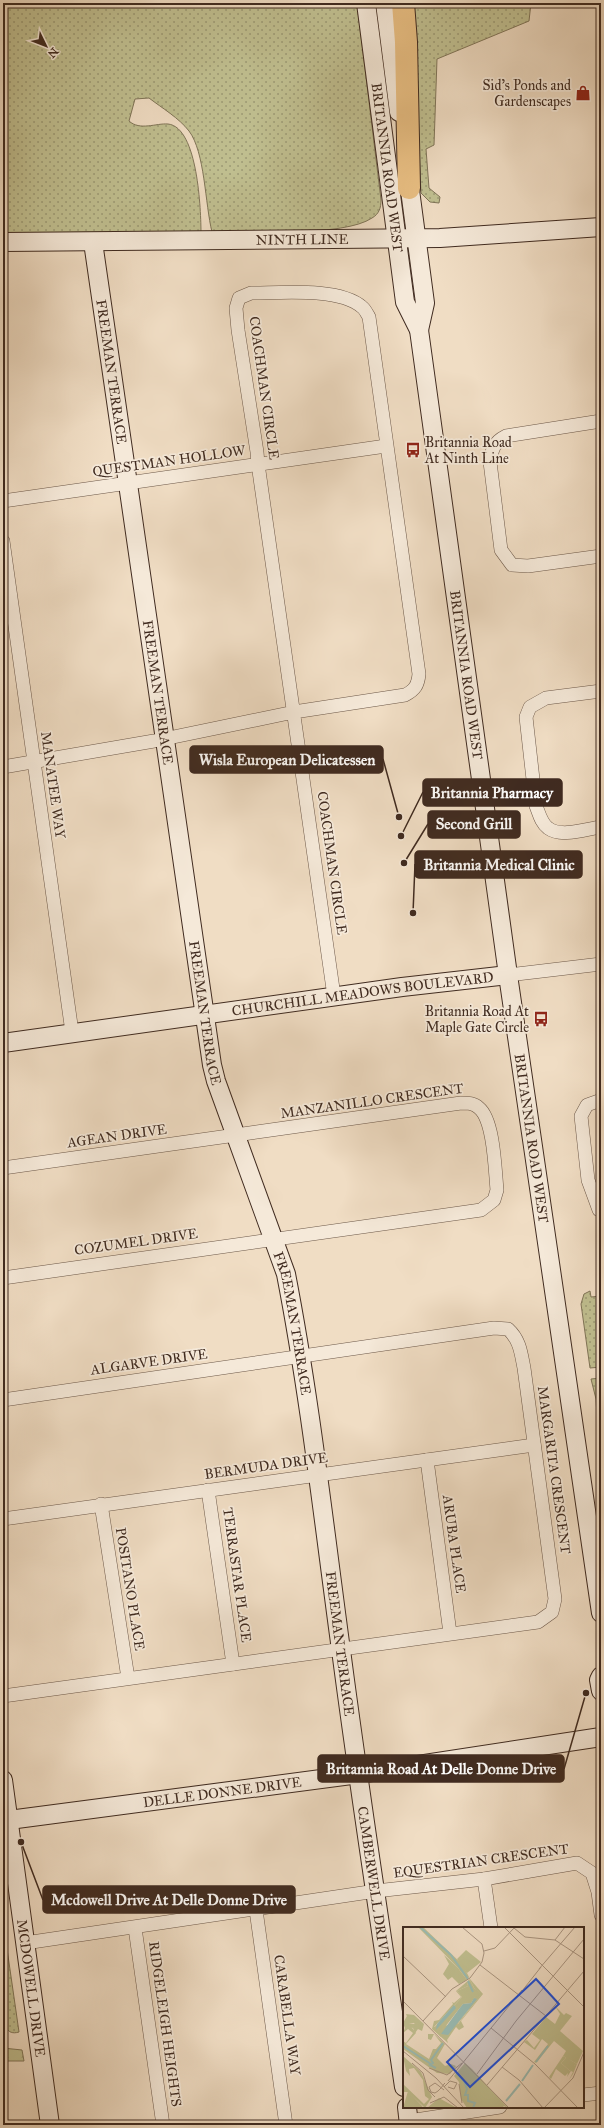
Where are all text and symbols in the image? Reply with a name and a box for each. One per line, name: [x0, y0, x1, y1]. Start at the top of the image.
north arrow: [26, 26, 66, 66]
text: N: [45, 45, 61, 61]
place label: Sid's Ponds and Gardenscapes: [483, 77, 571, 110]
street label: BRITANNIA ROAD WEST: [368, 82, 407, 254]
shop icon: Sid's Ponds and Gardenscapes: [574, 84, 592, 102]
street label: NINTH LINE: [256, 230, 348, 248]
street label: FREEMAN TERRACE: [93, 298, 131, 445]
street label: COACHMAN CIRCLE: [246, 315, 282, 461]
place label: Britannia Road At Ninth Line: [424, 434, 512, 467]
bus stop icon: Britannia Road At Ninth Line: [404, 441, 422, 459]
street label: QUESTMAN HOLLOW: [92, 442, 247, 480]
street label: BRITANNIA ROAD WEST: [447, 589, 487, 761]
street label: FREEMAN TERRACE: [139, 619, 177, 766]
street label: MANATEE WAY: [37, 730, 69, 841]
callout: Wisla European Delicatessen: [190, 746, 383, 773]
text: Wisla European Delicatessen: [199, 751, 376, 770]
callout: Britannia Pharmacy: [423, 779, 562, 806]
text: Britannia Pharmacy: [431, 784, 554, 803]
street label: COACHMAN CIRCLE: [314, 790, 350, 936]
callout: Second Grill: [428, 811, 520, 838]
text: Second Grill: [436, 815, 513, 833]
callout: Britannia Medical Clinic: [415, 851, 582, 878]
text: Britannia Medical Clinic: [423, 856, 575, 874]
street label: FREEMAN TERRACE: [186, 940, 225, 1087]
street label: CHURCHILL MEADOWS BOULEVARD: [231, 968, 494, 1019]
place label: Britannia Road At Maple Gate Circle: [425, 1003, 529, 1036]
bus stop icon: Britannia Road At Maple Gate Circle: [532, 1010, 550, 1028]
street label: BRITANNIA ROAD WEST: [511, 1053, 553, 1224]
street label: MANZANILLO CRESCENT: [279, 1080, 465, 1122]
street label: AGEAN DRIVE: [65, 1121, 168, 1152]
street label: COZUMEL DRIVE: [73, 1225, 199, 1259]
street label: FREEMAN TERRACE: [270, 1249, 315, 1396]
street label: ALGARVE DRIVE: [89, 1345, 209, 1379]
street label: MARGARITA CRESCENT: [534, 1385, 574, 1555]
street label: BERMUDA DRIVE: [203, 1449, 329, 1483]
street label: ARUBA PLACE: [439, 1493, 469, 1594]
street label: TERRASTAR PLACE: [219, 1507, 255, 1643]
street label: POSITANO PLACE: [112, 1526, 148, 1652]
street label: FREEMAN TERRACE: [322, 1570, 358, 1717]
callout: Britannia Road At Delle Donne Drive: [318, 1755, 564, 1782]
text: Britannia Road At Delle Donne Drive: [326, 1760, 557, 1778]
street label: DELLE DONNE DRIVE: [142, 1773, 302, 1811]
street label: CAMBERWELL DRIVE: [354, 1805, 394, 1962]
street label: EQUESTRIAN CRESCENT: [392, 1840, 570, 1882]
callout: Mcdowell Drive At Delle Donne Drive: [43, 1886, 295, 1913]
text: Mcdowell Drive At Delle Donne Drive: [51, 1891, 288, 1909]
street label: MCDOWELL DRIVE: [14, 1918, 49, 2058]
inset map: [403, 1927, 584, 2108]
street label: RIDGELEIGH HEIGHTS: [145, 1940, 185, 2108]
street label: CARABELLA WAY: [270, 1954, 304, 2077]

